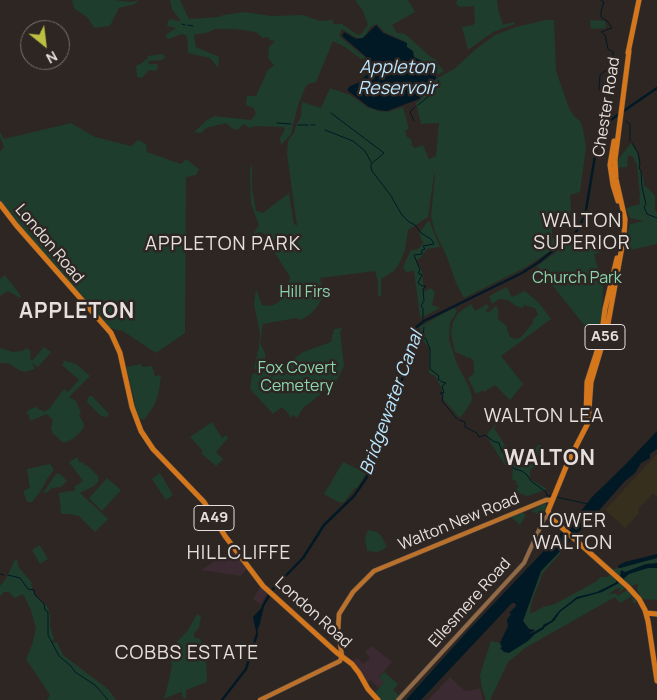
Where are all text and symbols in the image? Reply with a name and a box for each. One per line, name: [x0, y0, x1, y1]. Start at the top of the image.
north arrow: [20, 20, 70, 70]
text: N: [43, 47, 61, 68]
street label: Chester Road: [590, 56, 624, 158]
water label: Appleton Reservoir: [358, 57, 436, 100]
street label: London Road: [11, 201, 87, 287]
district label: WALTON SUPERIOR: [532, 211, 632, 255]
district label: APPLETON PARK: [143, 234, 303, 256]
park label: Church Park: [532, 269, 622, 289]
park label: Hill Firs: [280, 283, 330, 303]
district label: APPLETON: [18, 299, 136, 325]
road number: A56: [585, 324, 625, 350]
water label: Bridgewater Canal: [356, 328, 428, 478]
park label: Fox Covert Cemetery: [258, 359, 336, 397]
district label: WALTON LEA: [482, 406, 606, 428]
district label: WALTON: [503, 446, 597, 472]
street label: Walton New Road: [396, 489, 522, 555]
road number: A49: [194, 506, 234, 530]
district label: LOWER WALTON: [532, 511, 614, 555]
district label: HILLCLIFFE: [185, 543, 293, 565]
street label: Ellesmere Road: [425, 554, 515, 652]
street label: London Road: [271, 574, 355, 652]
district label: COBBS ESTATE: [113, 643, 261, 665]

